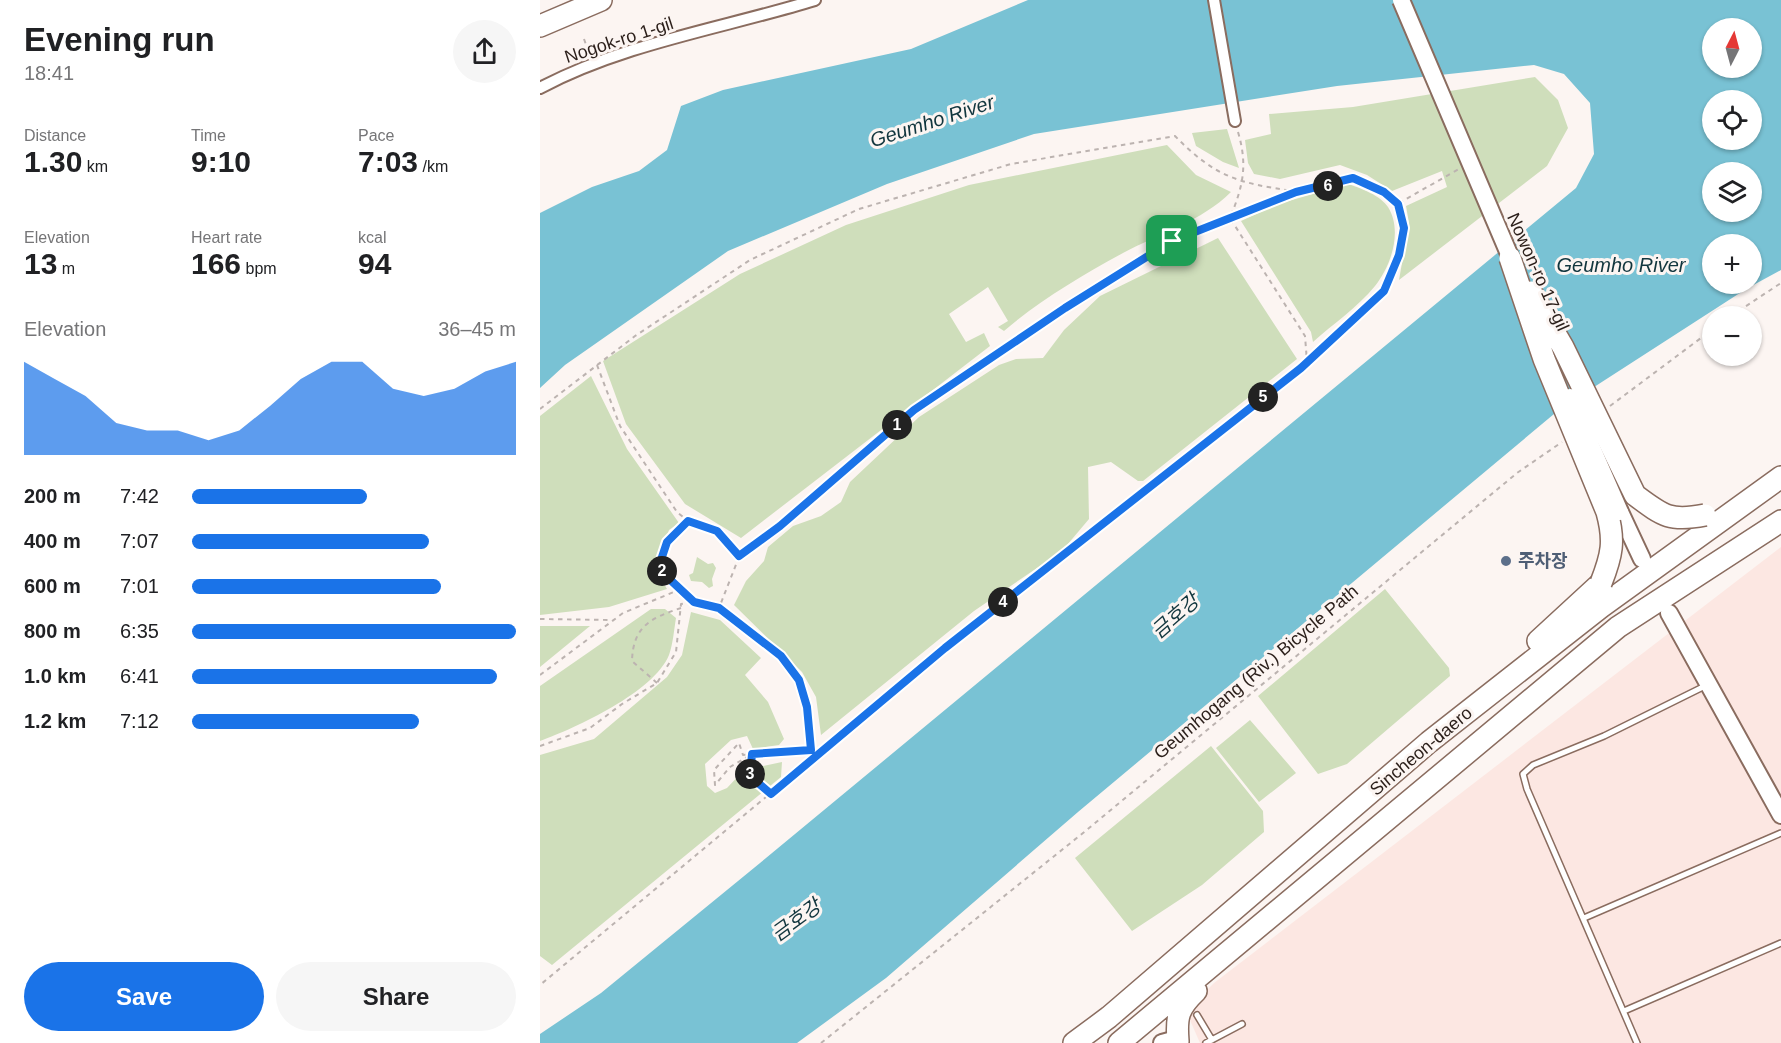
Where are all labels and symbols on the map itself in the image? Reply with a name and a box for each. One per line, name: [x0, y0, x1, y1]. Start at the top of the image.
street label: Nogok-ro 1-gil: [562, 13, 676, 67]
north arrow: [1702, 18, 1762, 78]
water label: Geumho River: [867, 90, 998, 151]
pin: 6: [1313, 171, 1343, 201]
street label: Nowon-ro 17-gil: [1503, 210, 1573, 334]
pin: [1146, 215, 1197, 266]
water label: Geumho River: [1557, 254, 1687, 276]
pin: 5: [1248, 382, 1278, 412]
pin: 1: [882, 410, 912, 440]
place label: 주차장: [1518, 551, 1568, 571]
marker: 주차장: [1499, 554, 1513, 568]
pin: 2: [647, 556, 677, 586]
street label: Geumhogang (Riv.) Bicycle Path: [1150, 581, 1362, 763]
pin: 4: [988, 587, 1018, 617]
water label: 금호강: [1147, 588, 1205, 642]
street label: Sincheon-daero: [1366, 702, 1476, 800]
pin: 3: [735, 759, 765, 789]
water label: 금호강: [767, 893, 827, 945]

